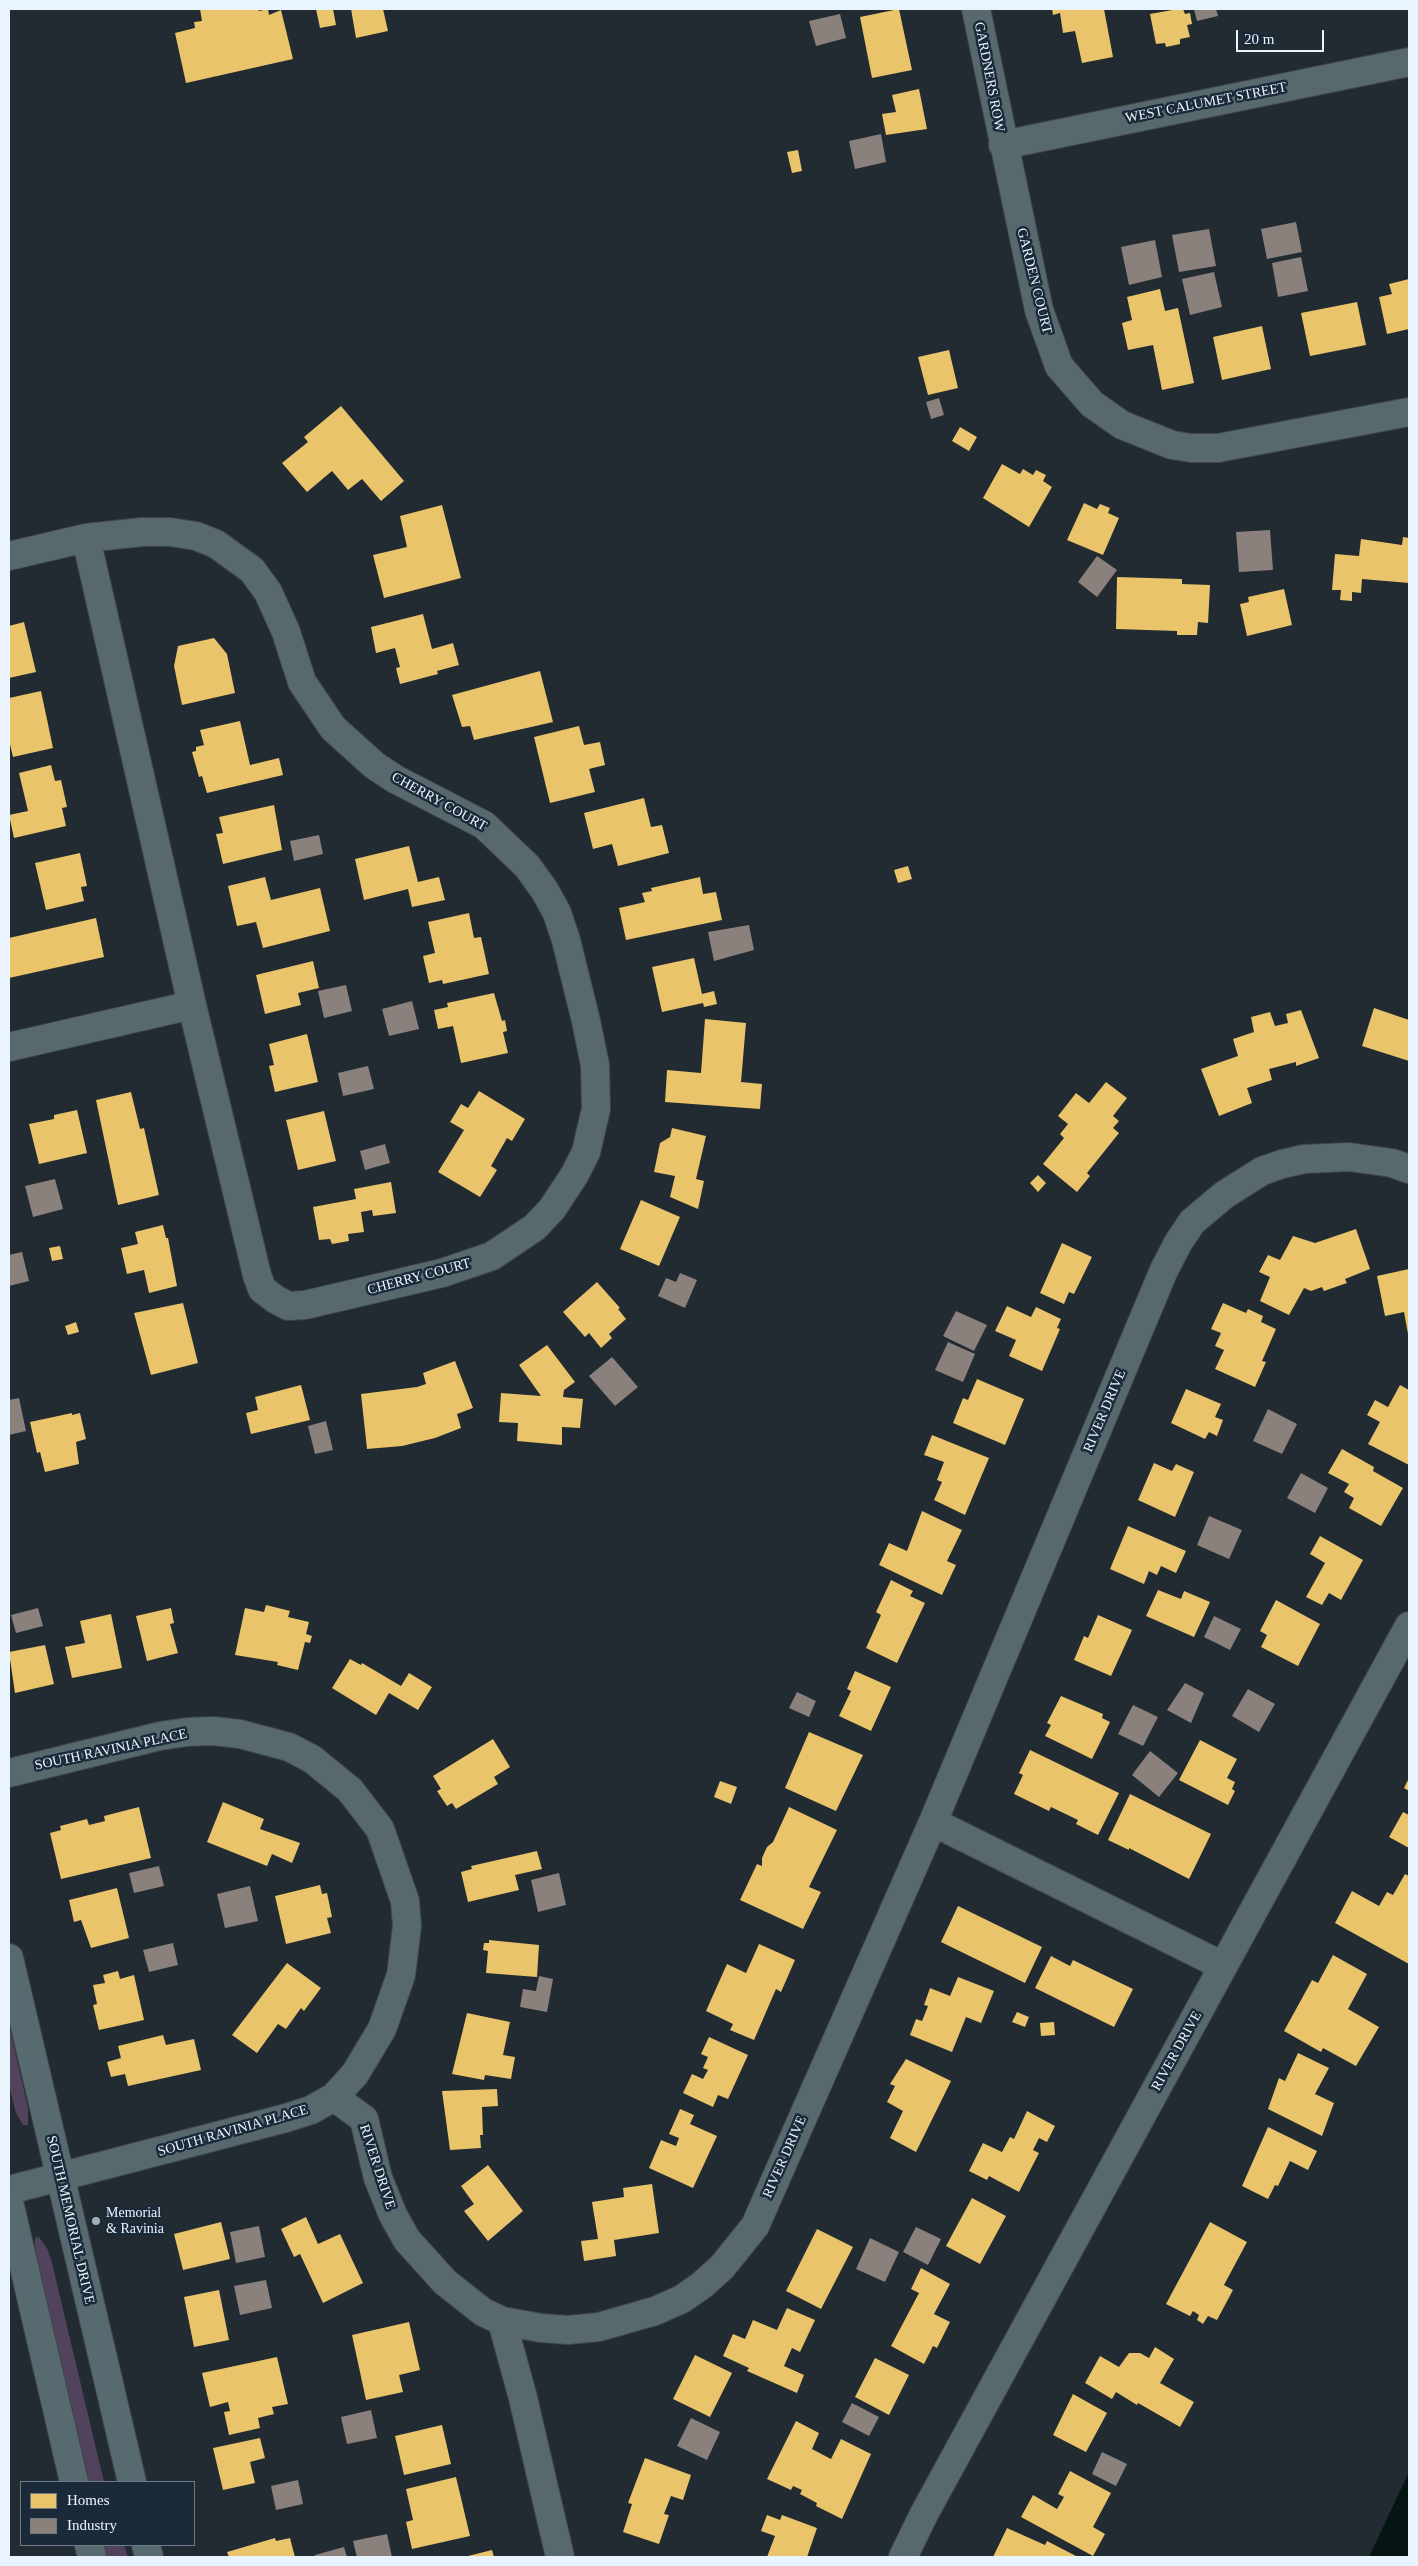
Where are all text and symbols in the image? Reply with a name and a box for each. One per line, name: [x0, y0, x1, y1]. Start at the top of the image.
scale bar: [1238, 20, 1326, 52]
street label: GARDNERS ROW: [970, 21, 1008, 133]
text: 20 m: [1244, 31, 1274, 47]
street label: WEST CALUMET STREET: [1124, 79, 1288, 127]
street label: GARDEN COURT: [1013, 226, 1055, 336]
street label: CHERRY COURT: [389, 769, 489, 835]
street label: CHERRY COURT: [366, 1255, 472, 1299]
street label: RIVER DRIVE: [1080, 1367, 1130, 1455]
street label: SOUTH RAVINIA PLACE: [33, 1726, 189, 1774]
street label: RIVER DRIVE: [1148, 2008, 1206, 2094]
street label: SOUTH RAVINIA PLACE: [156, 2102, 310, 2160]
street label: RIVER DRIVE: [759, 2113, 811, 2201]
street label: RIVER DRIVE: [355, 2122, 399, 2212]
street label: SOUTH MEMORIAL DRIVE: [42, 2134, 98, 2306]
place label: Memorial & Ravinia: [106, 2205, 164, 2238]
marker: Memorial & Ravinia: [90, 2215, 102, 2227]
legend: [20, 2481, 195, 2546]
text: Homes: [67, 2492, 110, 2508]
text: Industry: [67, 2517, 117, 2533]

